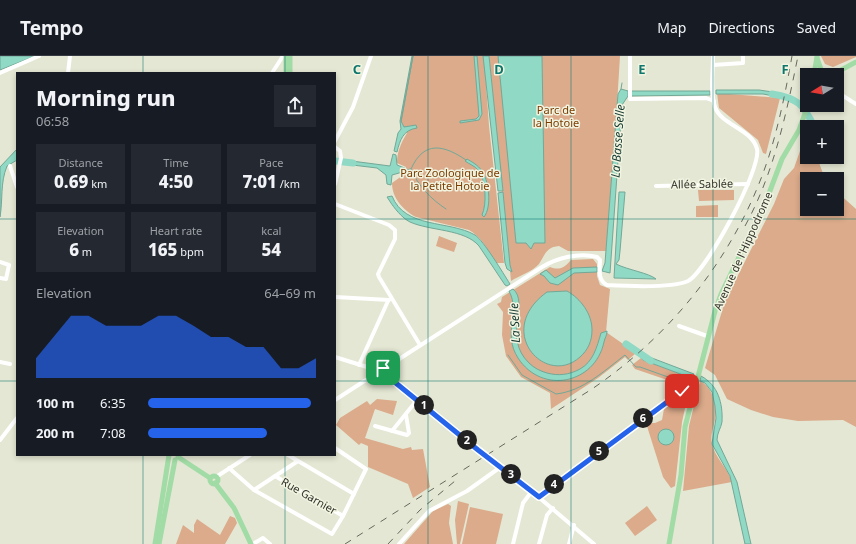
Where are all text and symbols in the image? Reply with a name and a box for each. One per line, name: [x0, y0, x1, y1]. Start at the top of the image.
text: Tempo: [20, 15, 83, 41]
text: Map: [657, 18, 686, 37]
text: Directions: [708, 18, 775, 37]
text: Saved: [797, 18, 836, 37]
text: C: [353, 60, 361, 78]
text: D: [494, 60, 504, 78]
text: E: [638, 60, 646, 78]
text: F: [781, 60, 789, 78]
north arrow: [800, 68, 844, 112]
map controls: [800, 68, 844, 216]
text: Morning run: [36, 82, 176, 112]
button: share: [274, 85, 316, 127]
park label: Parc de la Hotoie: [533, 102, 579, 130]
water label: La Basse Selle: [606, 104, 629, 178]
text: 06:58: [36, 112, 69, 130]
button: +: [800, 120, 844, 164]
text: Distance: [58, 155, 103, 170]
text: Time: [163, 155, 189, 170]
text: Pace: [259, 155, 283, 170]
park label: Parc Zoologique de la Petite Hotoie: [400, 165, 500, 193]
text: 0.69: [54, 170, 88, 193]
text: 4:50: [159, 170, 193, 193]
text: 7:01: [243, 170, 277, 193]
button: −: [800, 172, 844, 216]
street label: Allée Sablée: [671, 175, 733, 192]
text: km: [88, 176, 107, 191]
text: /km: [277, 176, 300, 191]
street label: Avenue de l'Hippodrome: [710, 189, 775, 312]
text: Elevation: [57, 223, 104, 238]
text: Heart rate: [150, 223, 202, 238]
text: kcal: [261, 223, 281, 238]
text: 6: [69, 238, 79, 261]
text: 165: [148, 238, 177, 261]
text: 54: [262, 238, 281, 261]
text: m: [79, 244, 92, 259]
text: bpm: [177, 244, 204, 259]
text: Elevation: [36, 284, 92, 302]
text: 64–69 m: [264, 284, 316, 302]
water label: La Selle: [505, 303, 524, 343]
pin: [366, 351, 400, 385]
icon: arrive: [372, 357, 394, 379]
pin: [665, 374, 699, 408]
icon: check: [671, 380, 693, 402]
text: 100 m: [36, 394, 74, 412]
text: 6:35: [100, 394, 126, 412]
pin: 1: [414, 395, 434, 415]
text: 1: [421, 397, 427, 412]
pin: 6: [633, 408, 653, 428]
text: 6: [640, 410, 646, 425]
text: 200 m: [36, 424, 74, 442]
text: 7:08: [100, 424, 126, 442]
pin: 2: [457, 430, 477, 450]
text: 2: [464, 432, 470, 447]
pin: 5: [589, 441, 609, 461]
text: 5: [596, 443, 602, 458]
pin: 3: [501, 464, 521, 484]
text: 3: [508, 466, 514, 481]
street label: Rue Garnier: [279, 474, 340, 518]
pin: 4: [544, 474, 564, 494]
text: 4: [551, 476, 557, 491]

